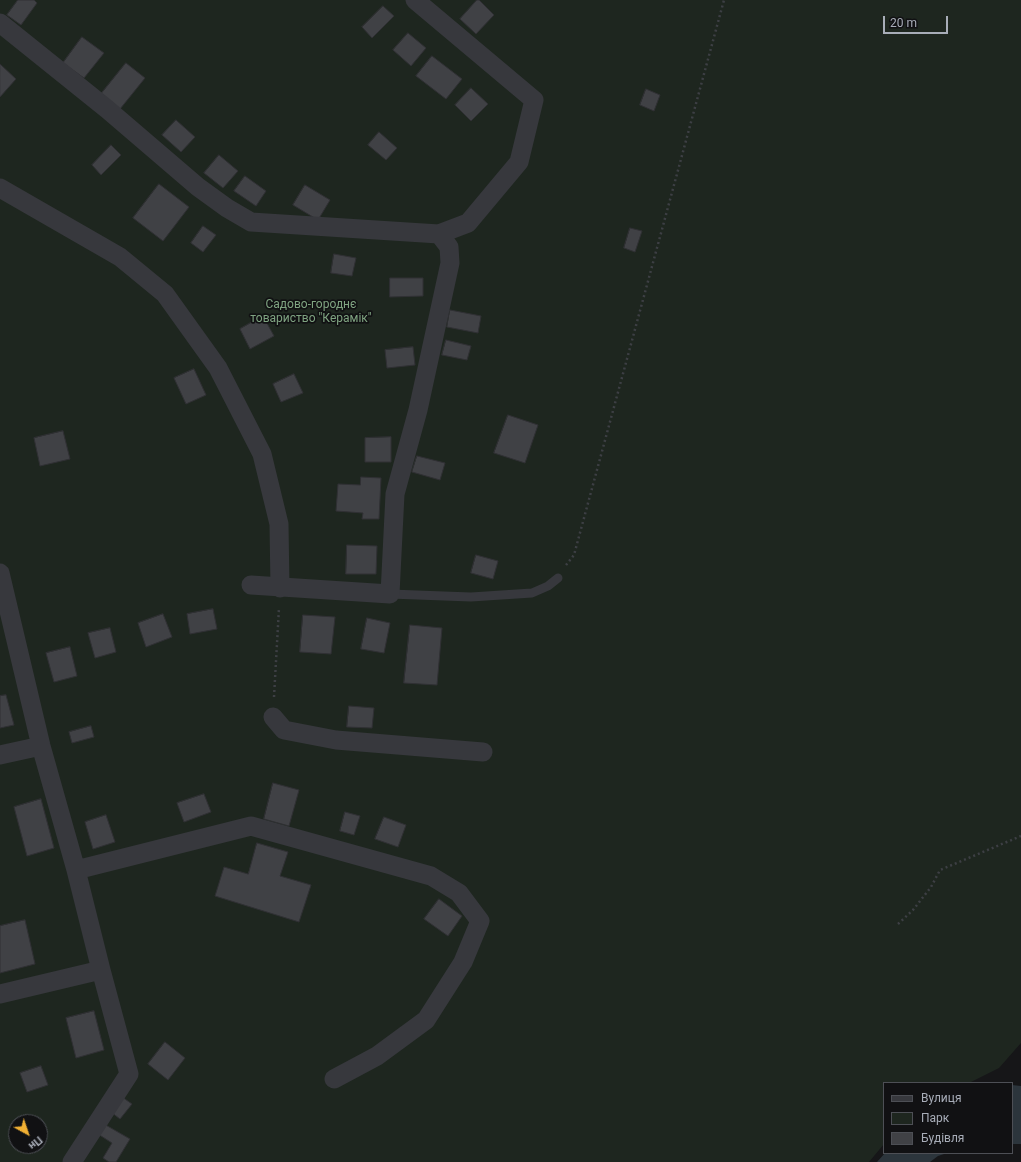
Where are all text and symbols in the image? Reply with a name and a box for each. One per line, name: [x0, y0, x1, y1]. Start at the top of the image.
scale bar: [885, 8, 950, 34]
text: 20 m: [890, 16, 917, 30]
park label: Садово-городнє товариство "Керамік": [250, 298, 372, 326]
legend: [883, 1082, 1013, 1154]
text: Вулиця: [921, 1091, 962, 1105]
text: Парк: [921, 1111, 949, 1125]
north arrow: [8, 1114, 48, 1154]
text: Будівля: [921, 1131, 964, 1145]
text: Пн: [26, 1133, 45, 1152]

